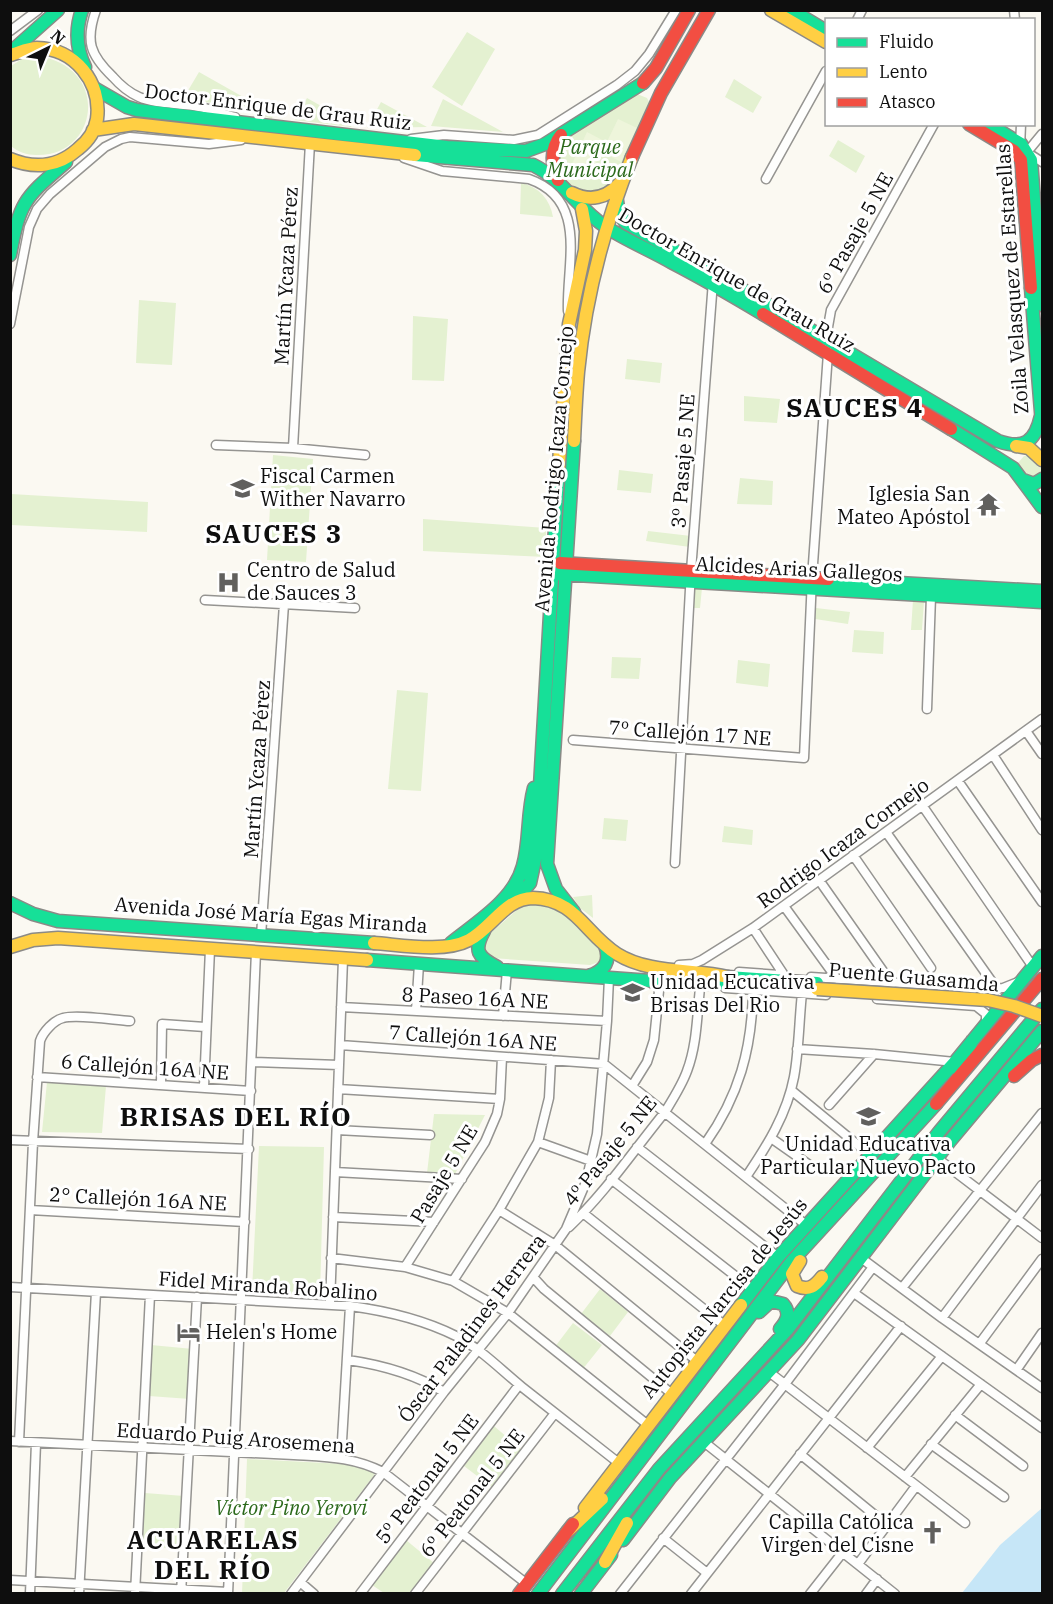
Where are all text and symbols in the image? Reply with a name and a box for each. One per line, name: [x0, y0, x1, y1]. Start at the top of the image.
north arrow: [18, 18, 78, 78]
legend: [825, 18, 1035, 126]
text: N: [47, 25, 70, 49]
text: Fluido: [879, 30, 934, 53]
text: Lento: [879, 60, 927, 83]
street label: Doctor Enrique de Grau Ruiz: [143, 77, 413, 136]
text: Atasco: [879, 90, 935, 113]
park label: Parque Municipal: [546, 133, 634, 183]
street label: Zoila Velasquez de Estarellas: [989, 143, 1034, 415]
street label: 6º Pasaje 5 NE: [810, 167, 899, 298]
street label: Martín Ycaza Pérez: [267, 186, 304, 366]
street label: Doctor Enrique de Grau Ruiz: [614, 201, 861, 359]
street label: Avenida Rodrigo Icaza Cornejo: [528, 325, 579, 613]
district label: SAUCES 4: [786, 390, 924, 424]
street label: 3º Pasaje 5 NE: [664, 393, 701, 529]
place label: Fiscal Carmen Wither Navarro: [260, 462, 406, 512]
school or university icon: Fiscal Carmen Wither Navarro: [229, 475, 255, 501]
place label: Iglesia San Mateo Apóstol: [837, 480, 970, 530]
temple icon: Iglesia San Mateo Apóstol: [975, 492, 1001, 518]
district label: SAUCES 3: [205, 516, 343, 550]
street label: Alcides Arias Gallegos: [695, 550, 903, 587]
place label: Centro de Salud de Sauces 3: [247, 556, 396, 606]
hospital icon: Centro de Salud de Sauces 3: [216, 569, 242, 595]
street label: Martín Ycaza Pérez: [237, 679, 276, 859]
street label: 7º Callejón 17 NE: [608, 713, 772, 752]
street label: Rodrigo Icaza Cornejo: [751, 771, 934, 914]
street label: Avenida José María Egas Miranda: [114, 890, 429, 939]
street label: Puente Guasamda: [828, 956, 1001, 997]
place label: Unidad Ecucativa Brisas Del Rio: [650, 968, 815, 1018]
street label: 8 Paseo 16A NE: [401, 980, 549, 1015]
school or university icon: Unidad Ecucativa Brisas Del Rio: [619, 980, 645, 1006]
street label: 7 Callejón 16A NE: [388, 1018, 558, 1057]
street label: 6 Callejón 16A NE: [60, 1047, 230, 1086]
street label: 4º Pasaje 5 NE: [557, 1090, 663, 1212]
district label: BRISAS DEL RÍO: [120, 1099, 352, 1133]
school or university icon: Unidad Educativa Particular Nuevo Pacto: [855, 1103, 881, 1129]
street label: Pasaje 5 NE: [404, 1120, 484, 1228]
place label: Unidad Educativa Particular Nuevo Pacto: [760, 1130, 976, 1180]
street label: 2° Callejón 16A NE: [48, 1180, 228, 1217]
street label: Autopista Narcisa de Jesús: [634, 1192, 813, 1404]
street label: Óscar Paladines Herrera: [392, 1228, 552, 1428]
street label: Fidel Miranda Robalino: [157, 1264, 379, 1307]
place label: Helen's Home: [206, 1318, 337, 1345]
hotel icon: Helen's Home: [175, 1319, 201, 1345]
street label: 5º Peatonal 5 NE: [369, 1408, 484, 1549]
street label: Eduardo Puig Arosemena: [116, 1416, 357, 1459]
street label: 6º Peatonal 5 NE: [413, 1423, 530, 1563]
park label: Víctor Pino Yerovi: [215, 1494, 367, 1521]
place label: Capilla Católica Virgen del Cisne: [761, 1508, 914, 1558]
church icon: Capilla Católica Virgen del Cisne: [919, 1520, 945, 1546]
district label: ACUARELAS DEL RÍO: [127, 1522, 299, 1586]

